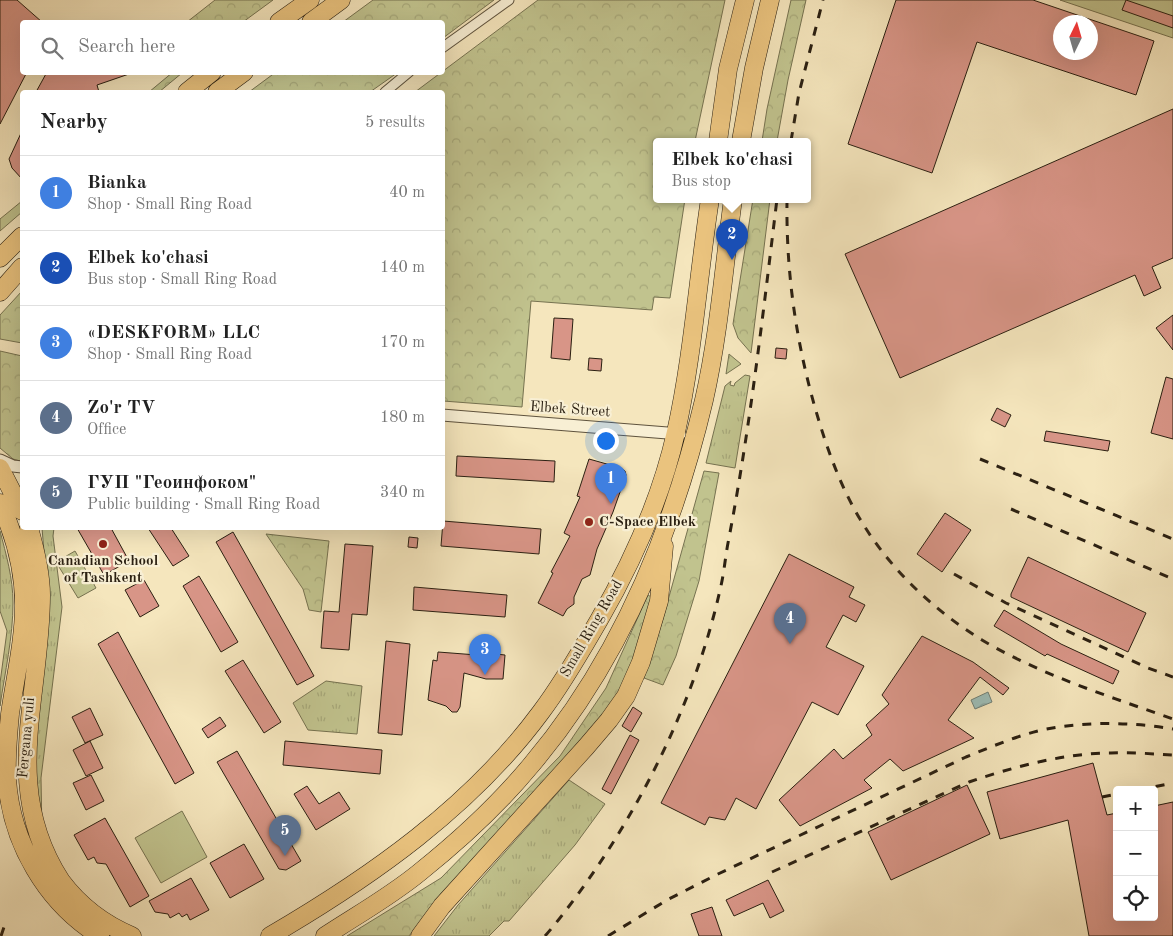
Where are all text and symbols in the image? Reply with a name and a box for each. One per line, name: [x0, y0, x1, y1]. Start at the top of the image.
north arrow: [1053, 15, 1098, 60]
search box: [20, 20, 445, 75]
icon: search: [38, 34, 66, 62]
text: Search here: [78, 38, 175, 57]
text: Nearby: [40, 112, 108, 133]
text: 5 results: [365, 115, 425, 131]
popup: [653, 138, 811, 203]
text: Elbek ko'chasi: [671, 151, 793, 170]
text: Bianka: [87, 174, 147, 193]
text: Bus stop: [671, 174, 731, 190]
text: 1: [51, 185, 61, 201]
text: 40 m: [389, 185, 425, 201]
text: Shop · Small Ring Road: [87, 197, 252, 213]
pin: 2: [716, 219, 748, 260]
text: Elbek ko'chasi: [87, 249, 209, 268]
text: 2: [51, 260, 61, 276]
text: 140 m: [380, 260, 425, 276]
text: Bus stop · Small Ring Road: [87, 272, 277, 288]
text: «DESKFORM» LLC: [87, 324, 260, 343]
text: 3: [51, 335, 61, 351]
text: 170 m: [380, 335, 425, 351]
text: Shop · Small Ring Road: [87, 347, 252, 363]
text: Zo'r TV: [87, 399, 155, 418]
street label: Elbek Street: [529, 400, 611, 420]
text: 4: [51, 410, 61, 426]
text: 180 m: [380, 410, 425, 426]
text: Office: [87, 422, 126, 438]
your location: [593, 428, 619, 454]
pin: 1: [595, 463, 627, 504]
text: ГУП "Геоинфоком": [87, 474, 256, 493]
text: 5: [51, 485, 61, 501]
text: 340 m: [380, 485, 425, 501]
text: Public building · Small Ring Road: [87, 497, 320, 513]
place label: C-Space Elbek: [599, 515, 697, 530]
marker: C-Space Elbek: [583, 516, 595, 528]
marker: Canadian School of Tashkent: [97, 538, 109, 550]
place label: Canadian School of Tashkent: [48, 554, 159, 586]
street label: Small Ring Road: [558, 578, 626, 680]
pin: 4: [774, 603, 806, 644]
pin: 3: [469, 634, 501, 675]
street label: Fergana yuli: [16, 697, 38, 779]
map controls: [1113, 786, 1158, 921]
button: +: [1113, 786, 1158, 831]
pin: 5: [269, 815, 301, 856]
button: −: [1113, 831, 1158, 876]
button: locate: [1113, 876, 1158, 921]

